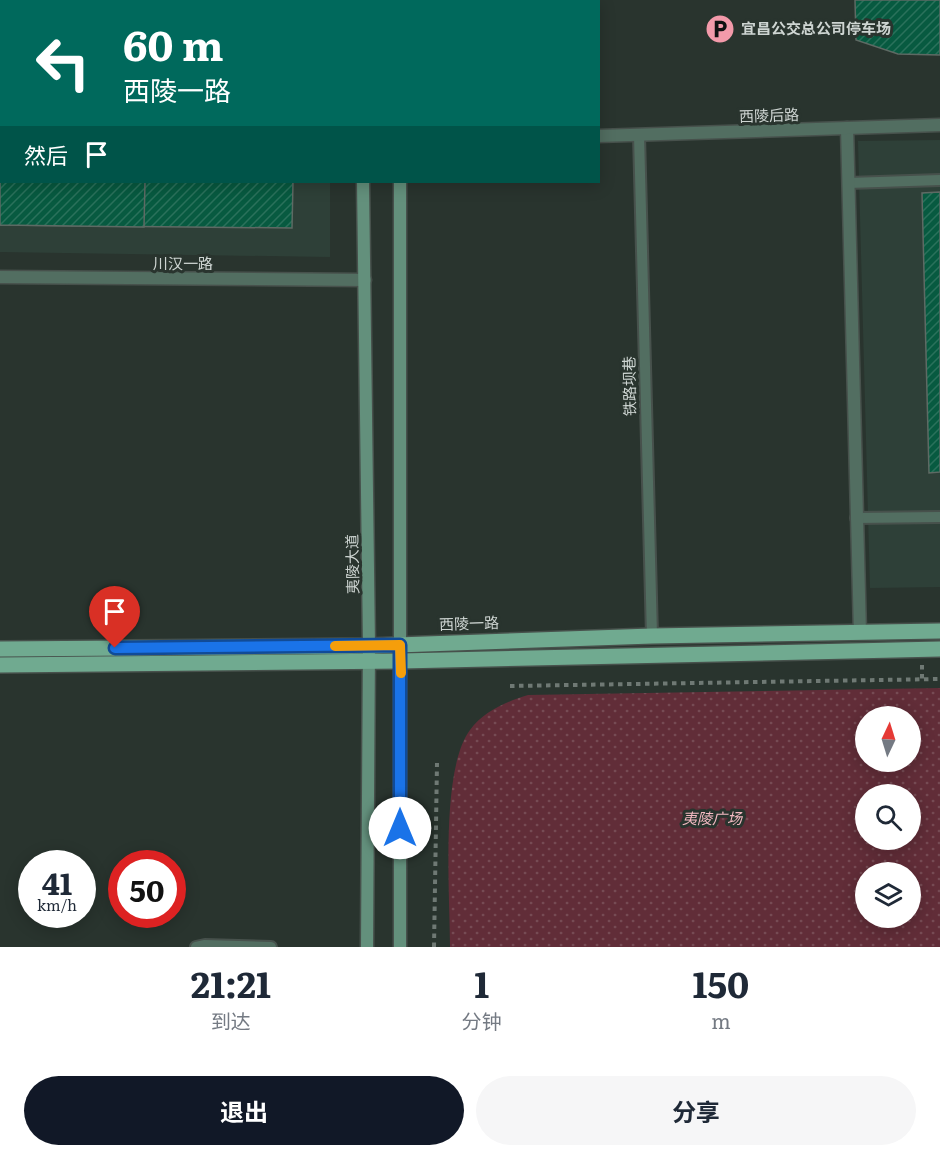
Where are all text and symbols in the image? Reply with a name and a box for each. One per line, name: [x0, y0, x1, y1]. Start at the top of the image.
text: 60 m: [123, 12, 224, 74]
parking icon: 宜昌公交总公司停车场: [704, 13, 736, 45]
place label: 宜昌公交总公司停车场: [741, 16, 891, 39]
icon: left: [24, 24, 102, 102]
text: 西陵一路: [123, 69, 231, 109]
street label: 西陵后路: [739, 102, 799, 127]
text: 然后: [24, 138, 68, 171]
icon: arrive: [80, 138, 113, 171]
street label: 川汉一路: [153, 251, 213, 274]
street label: 铁路坝巷: [616, 356, 641, 416]
street label: 夷陵大道: [339, 534, 364, 594]
pin: [89, 586, 140, 648]
icon: arrive: [98, 595, 131, 628]
street label: 西陵一路: [439, 610, 499, 635]
north arrow: [855, 706, 921, 772]
map controls: [855, 706, 921, 928]
button: search: [855, 784, 921, 850]
position arrow: [368, 796, 432, 860]
park label: 夷陵广场: [682, 806, 744, 829]
speed limit sign: 50: [108, 850, 186, 928]
text: 41: [42, 860, 72, 904]
button: layers: [855, 862, 921, 928]
text: km/h: [37, 893, 77, 916]
text: 21:21: [191, 956, 271, 1009]
text: 1: [474, 956, 489, 1009]
text: 150: [693, 956, 749, 1009]
text: 到达: [211, 1005, 251, 1035]
text: 分钟: [462, 1005, 502, 1035]
text: m: [711, 1005, 731, 1035]
button: 退出: [24, 1076, 464, 1145]
button: 分享: [476, 1076, 916, 1145]

